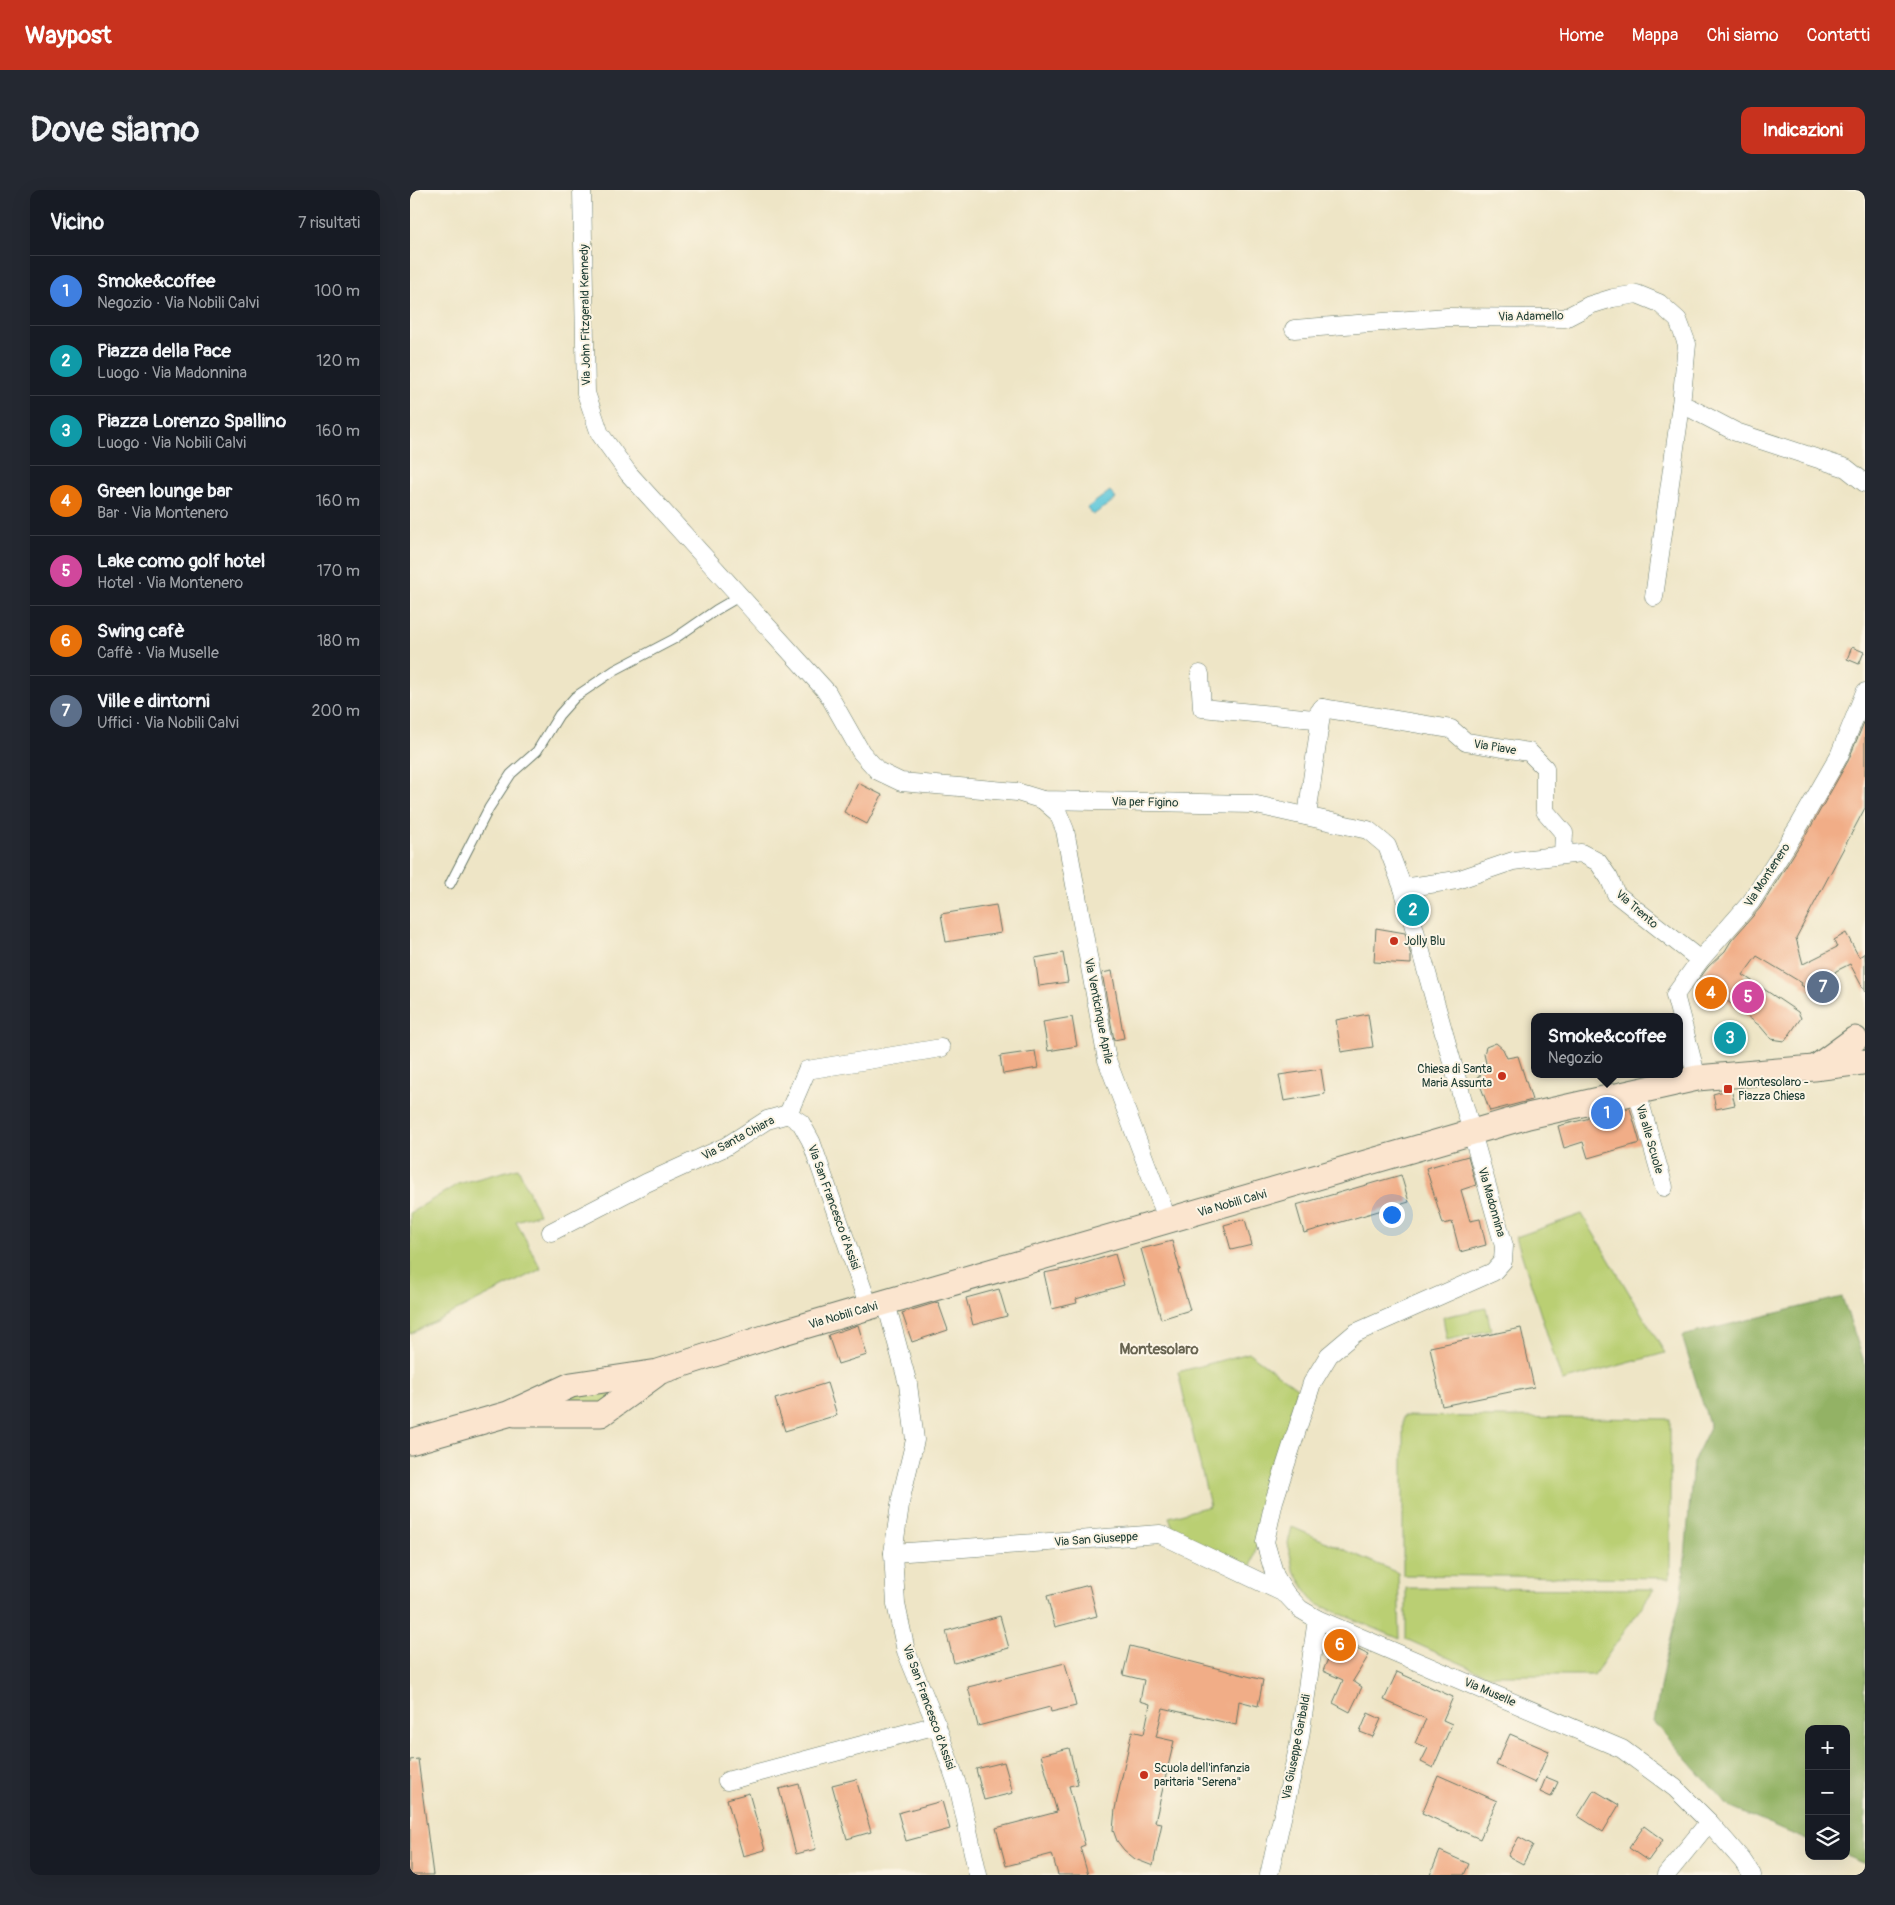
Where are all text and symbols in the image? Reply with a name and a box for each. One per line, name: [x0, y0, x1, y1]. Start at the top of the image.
text: Waypost: [25, 21, 112, 50]
text: Home: [1558, 24, 1604, 47]
text: Mappa: [1632, 24, 1678, 47]
text: Chi siamo: [1706, 24, 1779, 47]
text: Contatti: [1807, 24, 1870, 47]
button: Indicazioni: [1741, 107, 1865, 154]
text: Dove siamo: [30, 108, 199, 152]
text: Vicino: [50, 209, 104, 236]
text: 7 risultati: [298, 213, 360, 233]
street label: Via John Fitzgerald Kennedy: [577, 244, 594, 386]
text: Smoke&coffee: [97, 269, 215, 293]
text: 1: [63, 281, 69, 301]
text: 100 m: [314, 281, 360, 301]
text: Negozio · Via Nobili Calvi: [97, 293, 259, 313]
street label: Via Adamello: [1498, 308, 1564, 325]
text: Piazza della Pace: [97, 339, 231, 363]
text: 2: [62, 351, 70, 371]
text: 120 m: [316, 351, 360, 371]
text: Luogo · Via Madonnina: [97, 363, 247, 383]
text: Piazza Lorenzo Spallino: [97, 409, 286, 433]
text: 3: [62, 421, 70, 441]
text: 160 m: [316, 421, 360, 441]
text: Luogo · Via Nobili Calvi: [97, 433, 246, 453]
text: Green lounge bar: [97, 479, 232, 503]
text: 4: [61, 491, 71, 511]
text: 160 m: [316, 491, 360, 511]
text: Bar · Via Montenero: [97, 503, 228, 523]
text: Lake como golf hotel: [97, 549, 265, 573]
text: 5: [62, 561, 70, 581]
text: 170 m: [317, 561, 360, 581]
text: Hotel · Via Montenero: [97, 573, 243, 593]
text: Swing cafè: [97, 619, 185, 643]
text: 6: [61, 631, 71, 651]
text: 180 m: [317, 631, 360, 651]
text: Caffè · Via Muselle: [97, 643, 219, 663]
text: Ville e dintorni: [97, 689, 210, 713]
text: 7: [62, 701, 70, 721]
text: 200 m: [312, 701, 360, 721]
text: Uffici · Via Nobili Calvi: [97, 713, 239, 733]
street label: Via Piave: [1472, 737, 1517, 758]
street label: Via per Figino: [1111, 794, 1179, 811]
street label: Via Montenero: [1741, 840, 1794, 910]
street label: Via Trento: [1612, 887, 1661, 932]
pin: 2: [1397, 891, 1429, 929]
place label: Jolly Blu: [1404, 934, 1445, 949]
marker: Jolly Blu: [1388, 935, 1400, 947]
street label: Via Venticinque Aprile: [1081, 957, 1116, 1065]
pin: 7: [1807, 968, 1839, 1006]
pin: 4: [1695, 974, 1727, 1012]
pin: 5: [1732, 978, 1764, 1016]
popup: [1531, 1013, 1683, 1078]
pin: 3: [1714, 1019, 1746, 1057]
text: Smoke&coffee: [1548, 1024, 1666, 1048]
text: Negozio: [1548, 1048, 1603, 1068]
place label: Chiesa di Santa Maria Assunta: [1417, 1062, 1492, 1091]
marker: Chiesa di Santa Maria Assunta: [1496, 1070, 1508, 1082]
place label: Montesolaro - Piazza Chiesa: [1738, 1075, 1809, 1104]
marker: Montesolaro - Piazza Chiesa: [1722, 1083, 1734, 1095]
pin: 1: [1591, 1094, 1623, 1132]
street label: Via alle Scuole: [1632, 1103, 1667, 1176]
street label: Via Santa Chiara: [699, 1113, 778, 1164]
street label: Via San Francesco d'Assisi: [804, 1143, 863, 1272]
street label: Via Madonnina: [1474, 1166, 1509, 1239]
street label: Via Nobili Calvi: [1196, 1186, 1268, 1220]
your location: [1379, 1202, 1405, 1228]
street label: Via Nobili Calvi: [807, 1298, 879, 1332]
district label: Montesolaro: [1120, 1340, 1198, 1359]
street label: Via San Giuseppe: [1054, 1529, 1138, 1550]
pin: 6: [1324, 1626, 1356, 1664]
street label: Via San Francesco d'Assisi: [899, 1643, 958, 1772]
street label: Via Muselle: [1462, 1675, 1518, 1710]
street label: Via Giuseppe Garibaldi: [1279, 1693, 1314, 1801]
map controls: [1805, 1725, 1850, 1860]
button: +: [1805, 1725, 1850, 1770]
place label: Scuola dell'infanzia paritaria "Serena": [1154, 1761, 1250, 1790]
marker: Scuola dell'infanzia paritaria "Serena": [1138, 1769, 1150, 1781]
button: −: [1805, 1770, 1850, 1815]
button: layers: [1805, 1815, 1850, 1860]

